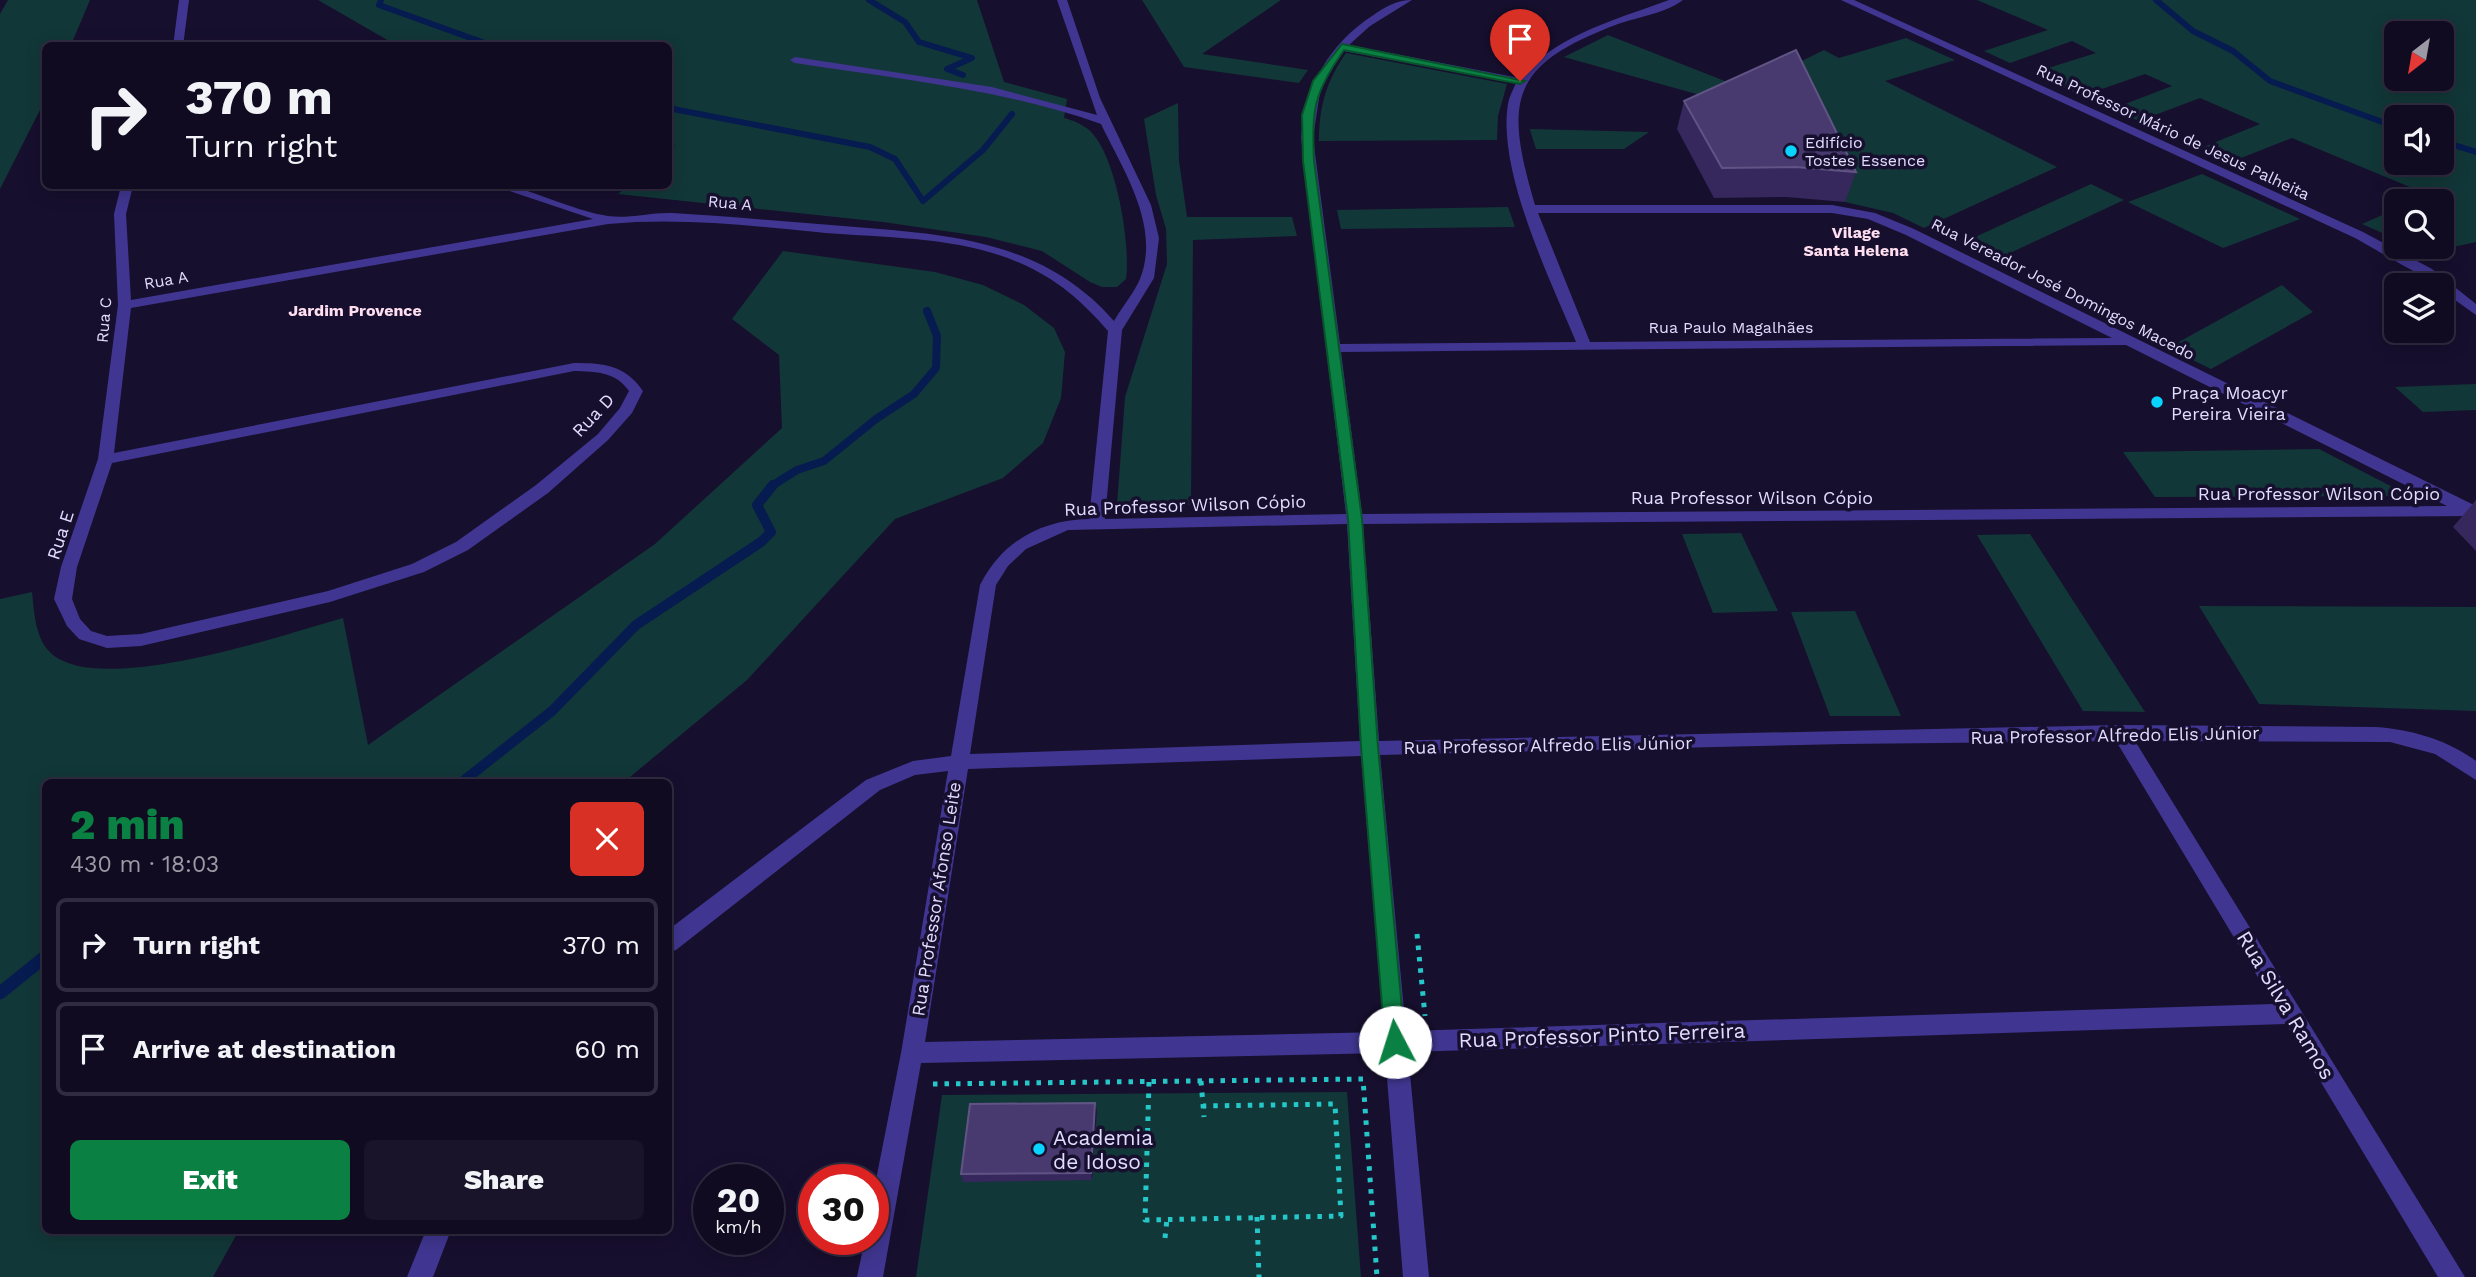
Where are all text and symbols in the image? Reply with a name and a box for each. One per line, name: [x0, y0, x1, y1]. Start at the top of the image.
pin: [1490, 9, 1550, 81]
icon: arrive: [1501, 20, 1539, 58]
north arrow: [2384, 21, 2454, 91]
map controls: [2384, 21, 2454, 343]
street label: Rua Professor Mário de Jesus Palheita: [2033, 60, 2313, 204]
text: 370 m: [185, 68, 333, 126]
icon: right: [70, 70, 161, 161]
button: sound: [2384, 105, 2454, 175]
text: Turn right: [185, 127, 337, 165]
place label: Edifício Tostes Essence: [1805, 133, 1925, 170]
marker: Edifício Tostes Essence: [1783, 143, 1799, 159]
button: search: [2384, 189, 2454, 259]
street label: Rua A: [707, 192, 753, 214]
street label: Rua Vereador José Domingos Macedo: [1928, 214, 2198, 364]
district label: Vilage Santa Helena: [1804, 223, 1909, 260]
street label: Rua A: [142, 267, 190, 293]
button: layers: [2384, 273, 2454, 343]
street label: Rua C: [93, 297, 115, 343]
district label: Jardim Provence: [288, 301, 422, 320]
street label: Rua Paulo Magalhães: [1649, 318, 1813, 337]
place label: Praça Moacyr Pereira Vieira: [2171, 382, 2288, 424]
street label: Rua D: [568, 389, 618, 441]
marker: Praça Moacyr Pereira Vieira: [2149, 394, 2165, 410]
street label: Rua Professor Wilson Cópio: [2198, 483, 2440, 504]
street label: Rua Professor Wilson Cópio: [1631, 487, 1873, 508]
street label: Rua Professor Wilson Cópio: [1064, 490, 1306, 520]
street label: Rua E: [42, 508, 78, 562]
street label: Rua Professor Alfredo Elis Júnior: [1970, 722, 2260, 748]
street label: Rua Professor Alfredo Elis Júnior: [1403, 732, 1693, 758]
street label: Rua Professor Afonso Leite: [907, 780, 965, 1018]
text: 2 min: [70, 800, 184, 849]
button: close: [570, 802, 644, 876]
text: 430 m · 18:03: [70, 851, 219, 878]
icon: right: [74, 926, 112, 964]
street label: Rua Silva Ramos: [2232, 926, 2340, 1084]
text: Turn right: [133, 930, 260, 960]
text: 370 m: [562, 930, 640, 960]
position arrow: [1358, 1005, 1432, 1079]
street label: Rua Professor Pinto Ferreira: [1458, 1017, 1746, 1053]
icon: arrive: [74, 1030, 112, 1068]
text: Arrive at destination: [133, 1034, 396, 1064]
text: 60 m: [574, 1034, 640, 1064]
place label: Academia de Idoso: [1053, 1125, 1153, 1174]
button: Exit: [70, 1140, 350, 1220]
button: Share: [364, 1140, 644, 1220]
marker: Academia de Idoso: [1031, 1141, 1047, 1157]
speed limit sign: 30: [798, 1164, 889, 1255]
text: 20: [717, 1179, 760, 1221]
text: km/h: [715, 1216, 762, 1237]

